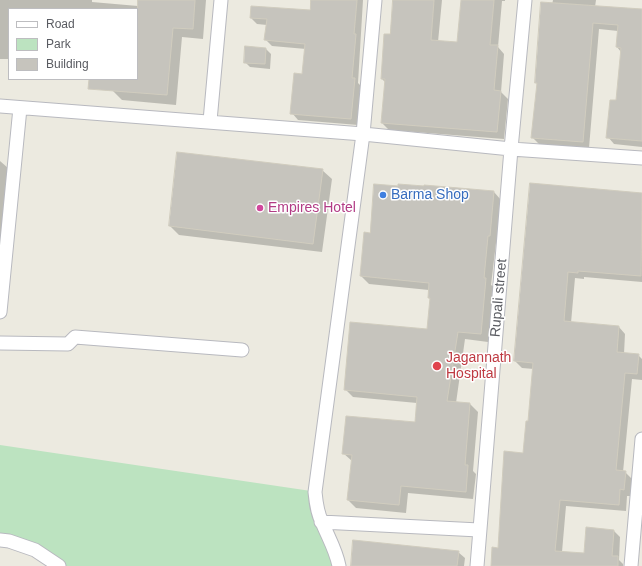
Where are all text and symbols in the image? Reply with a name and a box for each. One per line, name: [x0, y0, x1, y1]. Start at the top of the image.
legend: [8, 8, 138, 80]
text: Road: [46, 17, 75, 31]
text: Park: [46, 37, 71, 51]
text: Building: [46, 57, 89, 71]
place label: Barma Shop: [391, 187, 469, 203]
marker: Barma Shop: [378, 190, 388, 200]
place label: Empires Hotel: [268, 200, 356, 216]
marker: Empires Hotel: [255, 203, 265, 213]
street label: Rupali street: [487, 258, 511, 338]
place label: Jagannath Hospital: [446, 350, 511, 382]
marker: Jagannath Hospital: [431, 360, 443, 372]

